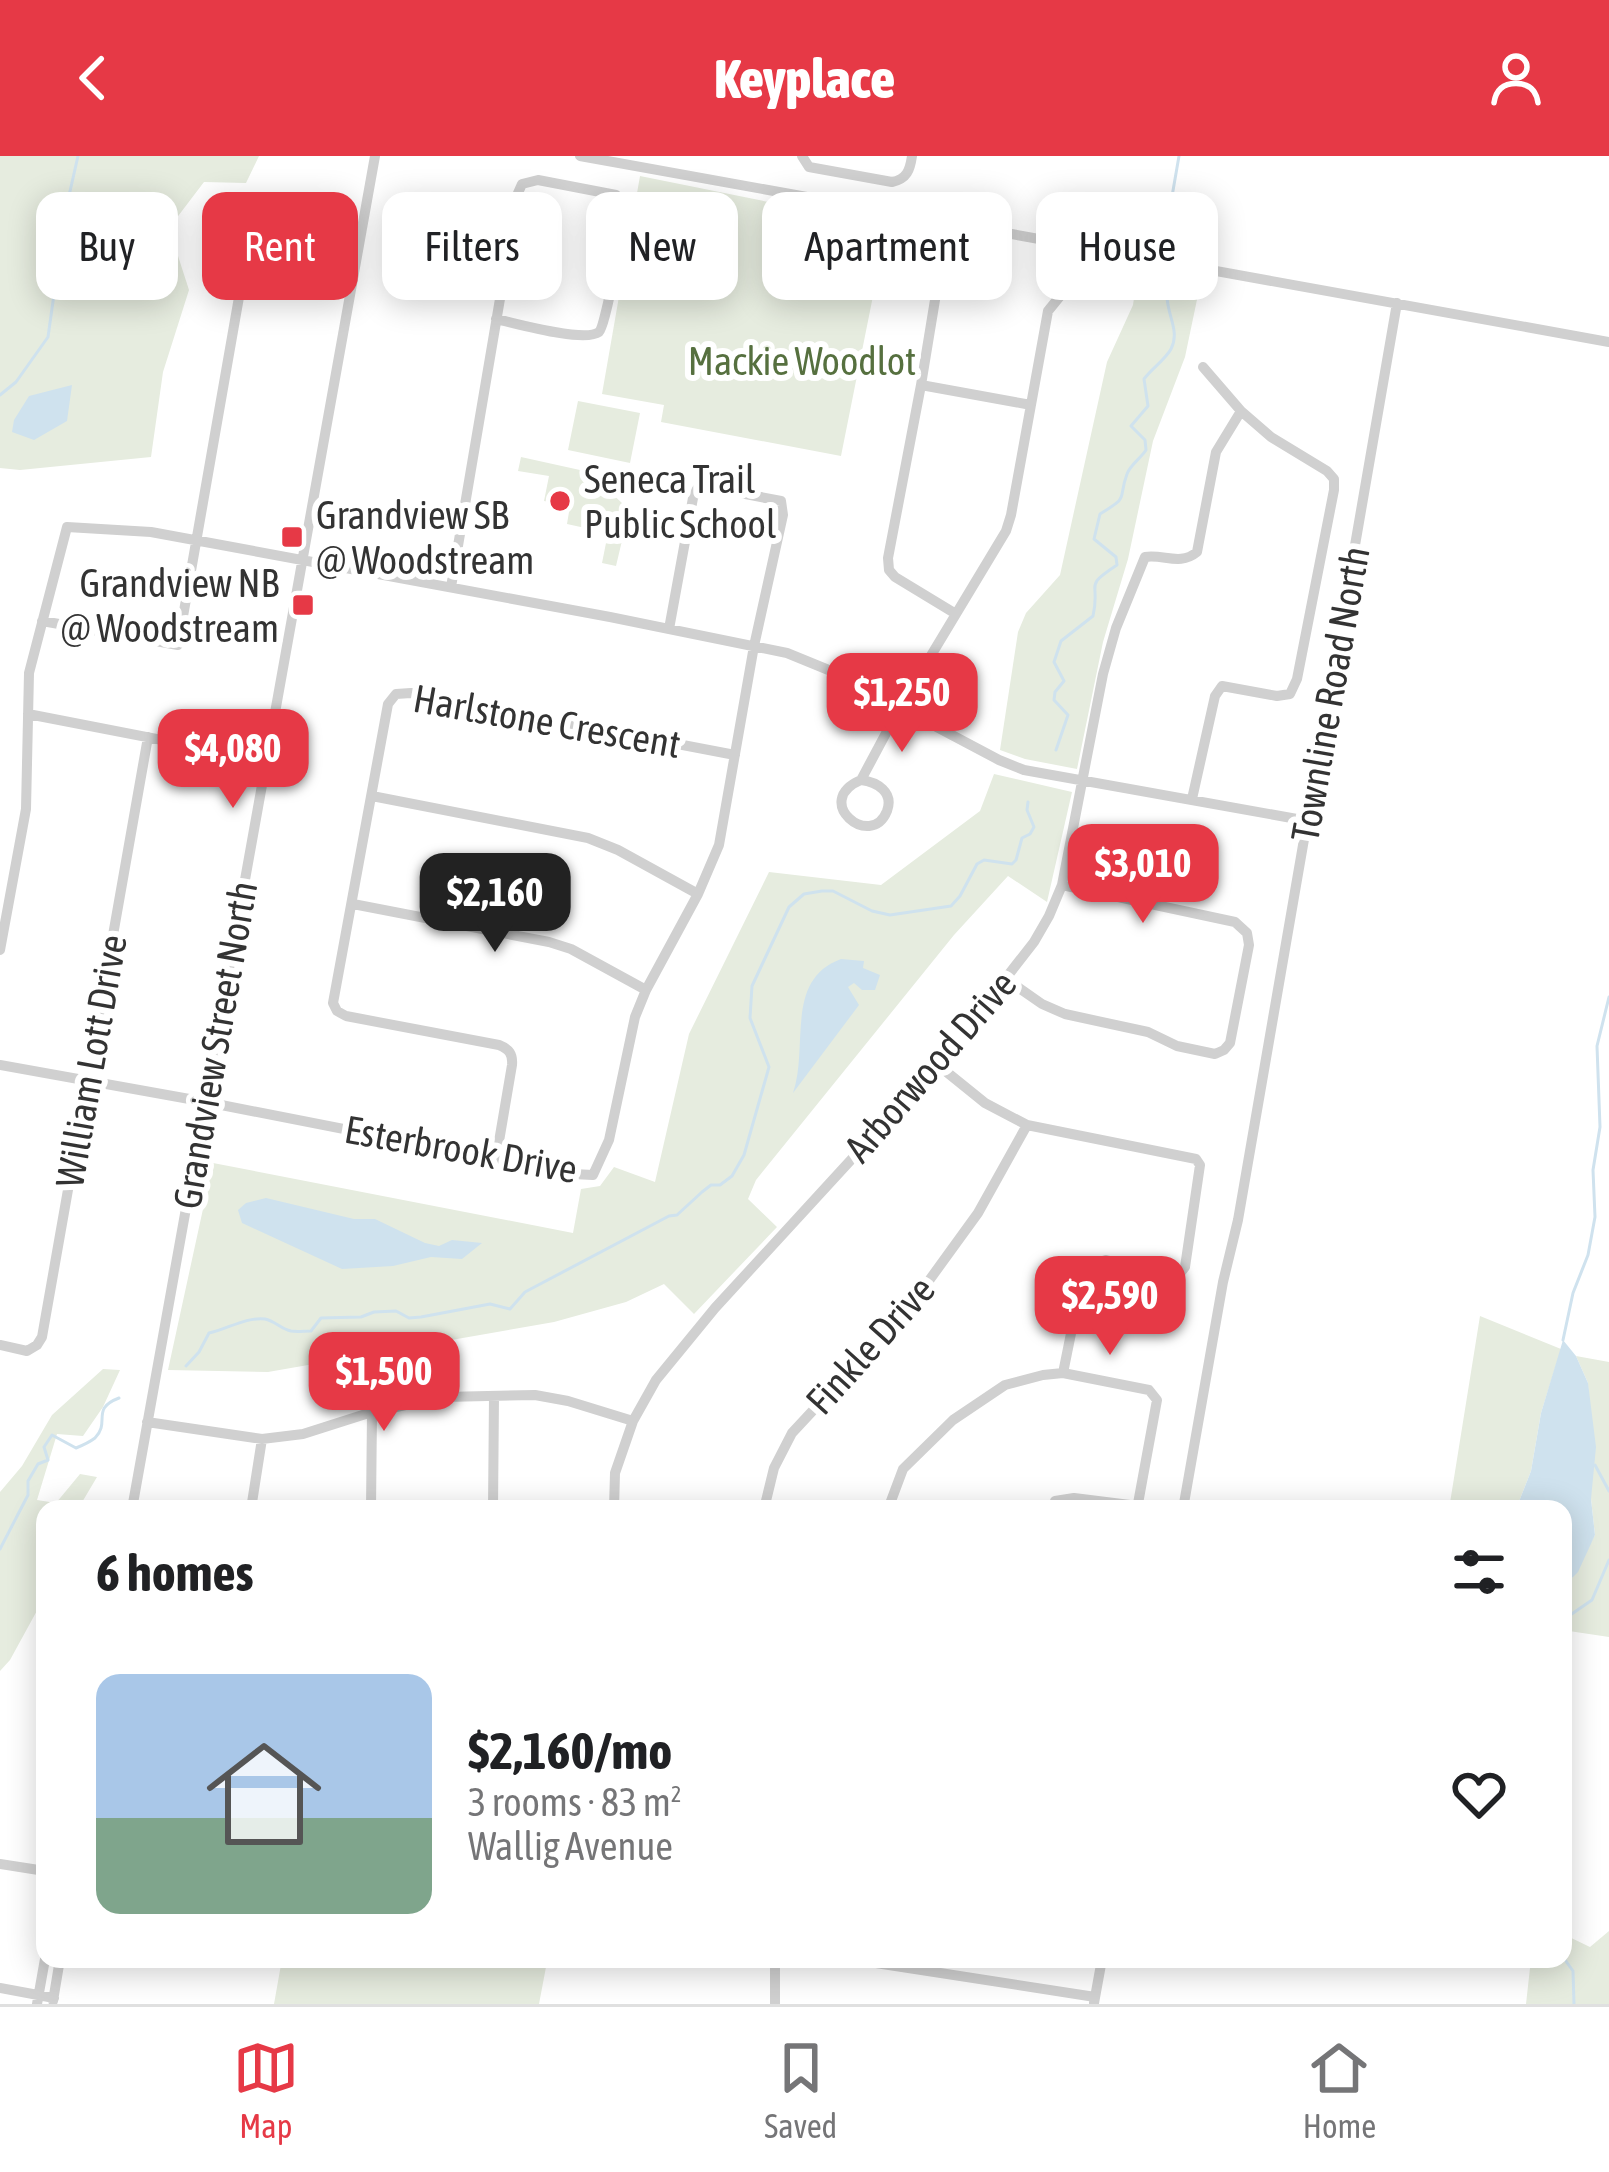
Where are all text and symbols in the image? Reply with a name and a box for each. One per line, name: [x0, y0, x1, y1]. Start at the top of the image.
icon: back: [60, 45, 126, 111]
icon: person: [1483, 45, 1549, 111]
text: Keyplace: [714, 48, 895, 109]
chip: Buy: [36, 192, 178, 300]
chip: Rent: [202, 192, 358, 300]
chip: Filters: [382, 192, 562, 300]
chip: New: [586, 192, 738, 300]
chip: Apartment: [762, 192, 1012, 300]
chip: House: [1036, 192, 1218, 300]
park label: Mackie Woodlot: [688, 339, 916, 383]
place label: Seneca Trail Public School: [584, 457, 776, 546]
marker: Seneca Trail Public School: [547, 488, 573, 514]
place label: Grandview SB @ Woodstream: [316, 493, 534, 582]
marker: Grandview SB @ Woodstream: [279, 524, 305, 550]
street label: Townline Road North: [1282, 543, 1378, 845]
place label: Grandview NB @ Woodstream: [61, 561, 279, 650]
marker: Grandview NB @ Woodstream: [290, 592, 316, 618]
pin: $1,250: [804, 653, 1000, 755]
text: $1,250: [854, 670, 950, 714]
street label: Harlstone Crescent: [410, 676, 684, 766]
pin: $4,080: [135, 709, 331, 811]
text: $4,080: [185, 726, 281, 770]
pin: $3,010: [1045, 824, 1241, 926]
text: $3,010: [1095, 841, 1191, 885]
pin: $2,160: [397, 853, 593, 955]
text: $2,160: [447, 870, 543, 914]
street label: Grandview Street North: [165, 878, 265, 1212]
street label: William Lott Drive: [47, 931, 135, 1191]
street label: Arborwood Drive: [835, 962, 1025, 1170]
street label: Esterbrook Drive: [341, 1107, 581, 1191]
pin: $2,590: [1012, 1256, 1208, 1358]
street label: Finkle Drive: [797, 1267, 943, 1423]
text: $2,590: [1062, 1273, 1158, 1317]
pin: $1,500: [286, 1332, 482, 1434]
text: $1,500: [336, 1349, 432, 1393]
icon: filters: [1446, 1539, 1512, 1605]
text: 6 homes: [96, 1543, 254, 1602]
text: $2,160/mo: [468, 1721, 672, 1780]
icon: home: [192, 1722, 336, 1866]
icon: heart: [1446, 1761, 1512, 1827]
text: 3 rooms · 83 m²: [468, 1780, 682, 1824]
text: Wallig Avenue: [468, 1824, 673, 1868]
tab: Map: [233, 2035, 299, 2145]
tab: Saved: [764, 2035, 837, 2145]
tab: Home: [1303, 2035, 1376, 2145]

